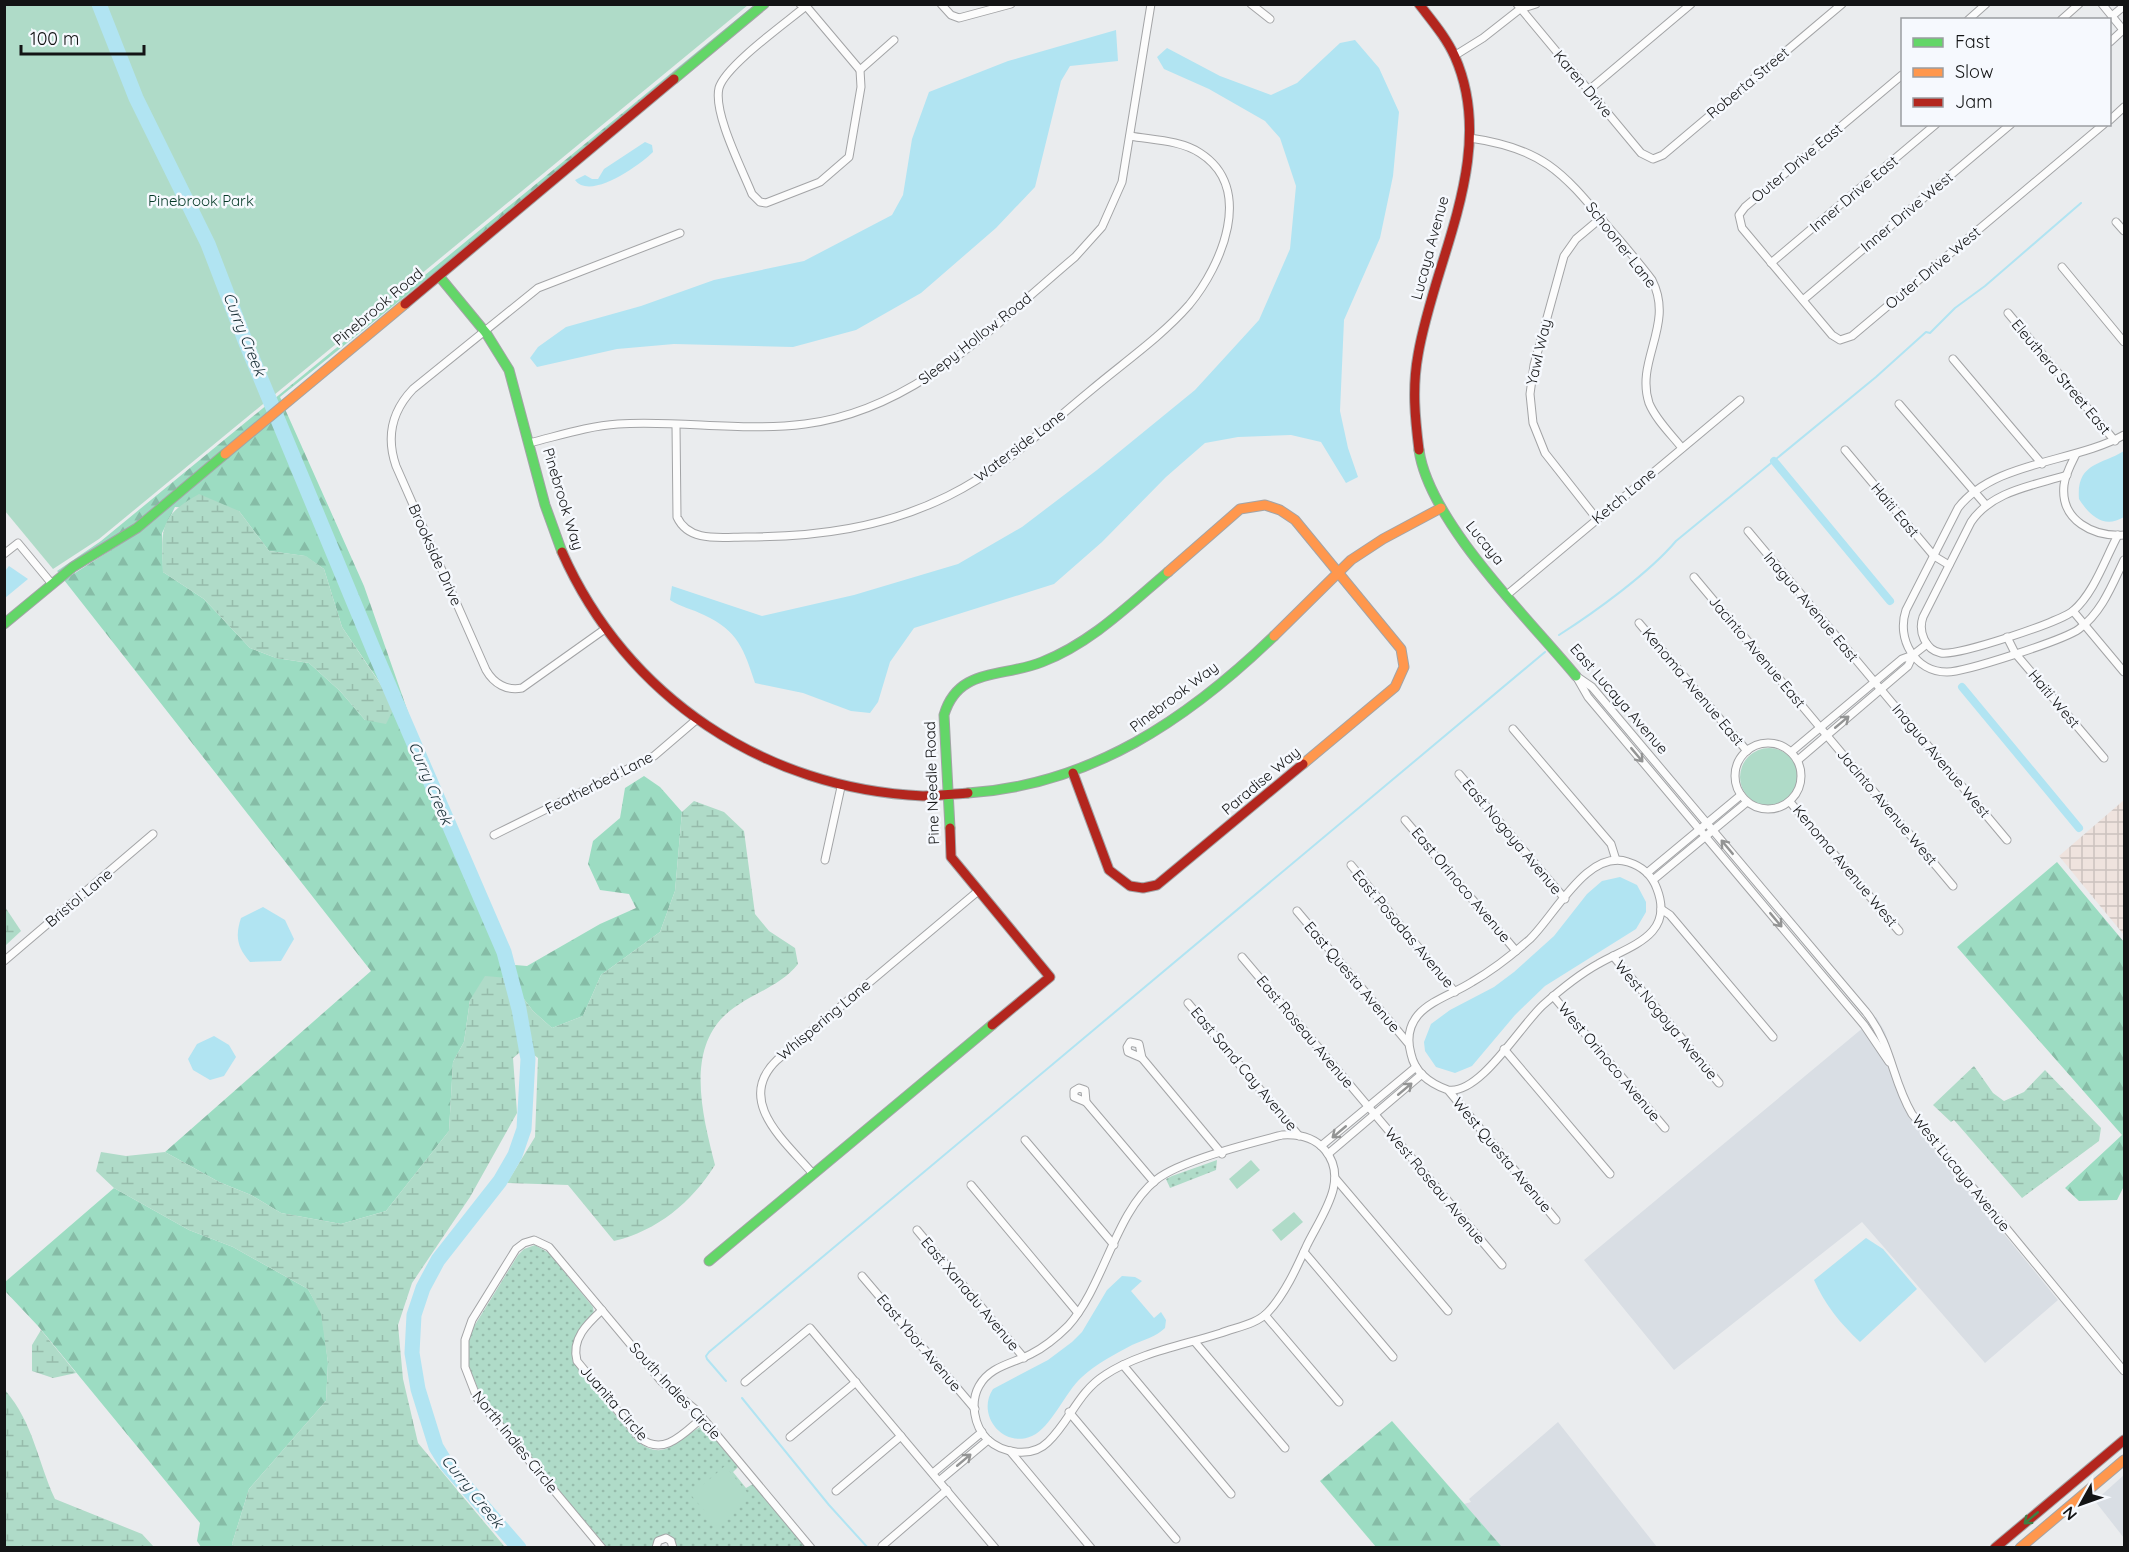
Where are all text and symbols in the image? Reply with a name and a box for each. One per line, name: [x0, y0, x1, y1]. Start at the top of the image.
scale bar: [21, 18, 144, 56]
legend: [1901, 18, 2111, 126]
text: 100 m: [30, 27, 79, 50]
text: Fast: [1955, 30, 1990, 53]
street label: Roberta Street: [1703, 43, 1793, 123]
street label: Karen Drive: [1550, 46, 1617, 121]
text: Slow: [1955, 60, 1993, 83]
text: Jam: [1955, 90, 1993, 113]
street label: Outer Drive East: [1747, 119, 1846, 206]
street label: Inner Drive East: [1806, 151, 1902, 236]
street label: Inner Drive West: [1857, 168, 1957, 256]
park label: Pinebrook Park: [148, 191, 254, 210]
street label: Lucaya Avenue: [1407, 194, 1452, 302]
street label: Schooner Lane: [1582, 198, 1661, 292]
street label: Outer Drive West: [1881, 222, 1984, 313]
street label: Pinebrook Road: [329, 264, 426, 350]
street label: Sleepy Hollow Road: [914, 288, 1035, 389]
water label: Curry Creek: [219, 289, 271, 380]
street label: Eleuthera Street East: [2008, 315, 2115, 438]
street label: Yawl Way: [1522, 317, 1555, 387]
street label: Waterside Lane: [971, 405, 1069, 486]
street label: Pinebrook Way: [539, 445, 588, 552]
street label: Ketch Lane: [1588, 463, 1660, 528]
street label: Haiti East: [1867, 479, 1924, 541]
street label: Brookside Drive: [405, 501, 466, 609]
street label: Lucaya: [1462, 517, 1509, 568]
street label: Inagua Avenue East: [1760, 548, 1863, 665]
street label: Jacinto Avenue East: [1705, 592, 1810, 712]
street label: Kenoma Avenue East: [1639, 624, 1748, 749]
street label: East Lucaya Avenue: [1566, 640, 1673, 758]
street label: Pinebrook Way: [1126, 657, 1222, 736]
street label: Haiti West: [2024, 666, 2084, 732]
street label: Inagua Avenue West: [1888, 700, 1995, 821]
one-way arrow: [1834, 715, 1849, 729]
street label: Pine Needle Road: [920, 721, 943, 845]
water label: Curry Creek: [405, 738, 458, 829]
street label: Paradise Way: [1218, 742, 1304, 819]
street label: Jacinto Avenue West: [1833, 745, 1942, 869]
street label: Featherbed Lane: [542, 747, 656, 818]
one-way arrow: [1630, 747, 1644, 762]
street label: East Nogoya Avenue: [1459, 775, 1566, 898]
street label: Kenoma Avenue West: [1789, 801, 1902, 930]
street label: East Orinoco Avenue: [1408, 823, 1515, 946]
one-way arrow: [1720, 839, 1733, 855]
street label: Bristol Lane: [41, 864, 116, 931]
street label: East Posadas Avenue: [1348, 866, 1458, 992]
one-way arrow: [1769, 912, 1783, 927]
street label: East Questa Avenue: [1300, 917, 1404, 1036]
street label: West Nogoya Avenue: [1611, 956, 1722, 1083]
street label: East Roseau Avenue: [1253, 971, 1358, 1092]
street label: Whispering Lane: [773, 975, 874, 1064]
street label: West Orinoco Avenue: [1554, 998, 1665, 1125]
street label: East Sand Cay Avenue: [1187, 1003, 1302, 1135]
one-way arrow: [1397, 1082, 1412, 1096]
street label: West Questa Avenue: [1449, 1093, 1556, 1216]
street label: West Lucaya Avenue: [1908, 1110, 2015, 1235]
street label: West Roseau Avenue: [1381, 1123, 1490, 1248]
one-way arrow: [1331, 1125, 1347, 1138]
street label: East Xanadu Avenue: [917, 1233, 1024, 1355]
street label: East Ybor Avenue: [873, 1290, 966, 1395]
street label: South Indies Circle: [625, 1338, 725, 1443]
street label: Juanita Circle: [576, 1361, 652, 1445]
street label: North Indies Circle: [468, 1387, 562, 1497]
water label: Curry Creek: [437, 1450, 509, 1533]
one-way arrow: [956, 1453, 971, 1467]
north arrow: [2051, 1474, 2111, 1534]
text: N: [2058, 1503, 2081, 1525]
one-way arrow: [2023, 1511, 2039, 1524]

